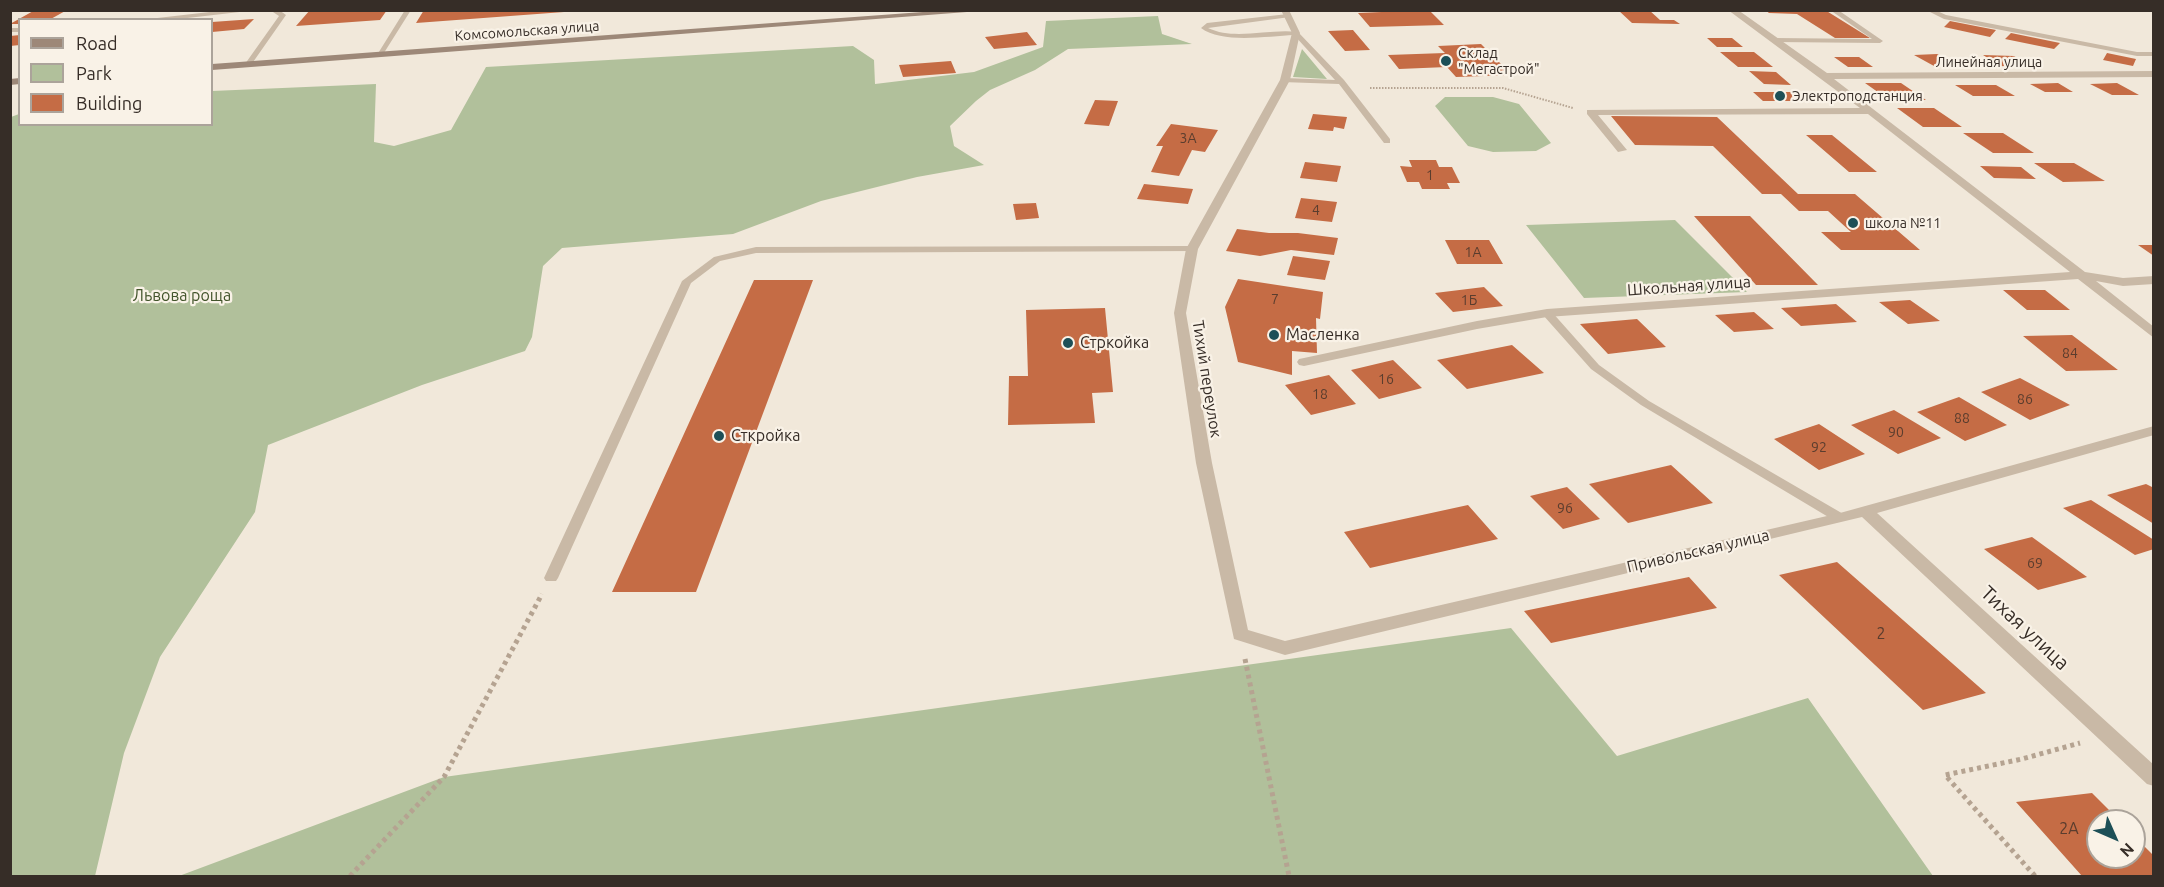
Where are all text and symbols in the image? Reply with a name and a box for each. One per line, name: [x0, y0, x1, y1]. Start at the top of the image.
legend: [18, 18, 213, 126]
street label: Комсомольская улица: [454, 18, 600, 44]
text: Road: [76, 33, 118, 53]
place label: Склад "Мегастрой": [1458, 45, 1540, 78]
marker: Склад "Мегастрой": [1439, 54, 1453, 68]
street label: Линейная улица: [1936, 54, 2042, 70]
text: Park: [76, 63, 112, 83]
place label: Электроподстанция: [1792, 88, 1923, 104]
marker: Электроподстанция: [1773, 89, 1787, 103]
text: Building: [76, 93, 142, 113]
house number: 3А: [1180, 130, 1196, 146]
house number: 1: [1426, 167, 1434, 183]
house number: 4: [1312, 202, 1320, 218]
place label: школа №11: [1865, 215, 1941, 231]
marker: школа №11: [1846, 216, 1860, 230]
house number: 1А: [1465, 244, 1481, 260]
street label: Школьная улица: [1626, 272, 1752, 300]
park label: Львова роща: [133, 286, 231, 306]
house number: 7: [1271, 291, 1279, 307]
house number: 1Б: [1461, 292, 1477, 308]
street label: Тихий переулок: [1188, 319, 1226, 439]
place label: Масленка: [1286, 325, 1360, 345]
marker: Масленка: [1267, 328, 1281, 342]
place label: Стркойка: [1080, 333, 1149, 353]
marker: Стркойка: [1061, 336, 1075, 350]
house number: 84: [2062, 345, 2078, 361]
house number: 16: [1378, 371, 1394, 387]
house number: 18: [1312, 386, 1328, 402]
house number: 86: [2017, 391, 2033, 407]
house number: 88: [1954, 410, 1970, 426]
house number: 90: [1888, 424, 1904, 440]
place label: Сткройка: [731, 426, 800, 446]
marker: Сткройка: [712, 429, 726, 443]
house number: 92: [1811, 439, 1827, 455]
house number: 96: [1557, 500, 1573, 516]
street label: Привольская улица: [1625, 525, 1771, 577]
house number: 69: [2027, 555, 2043, 571]
street label: Тихая улица: [1976, 581, 2074, 675]
house number: 2: [1876, 624, 1886, 644]
north arrow: [2086, 809, 2146, 869]
house number: 2А: [2059, 819, 2079, 839]
text: N: [2117, 840, 2138, 861]

